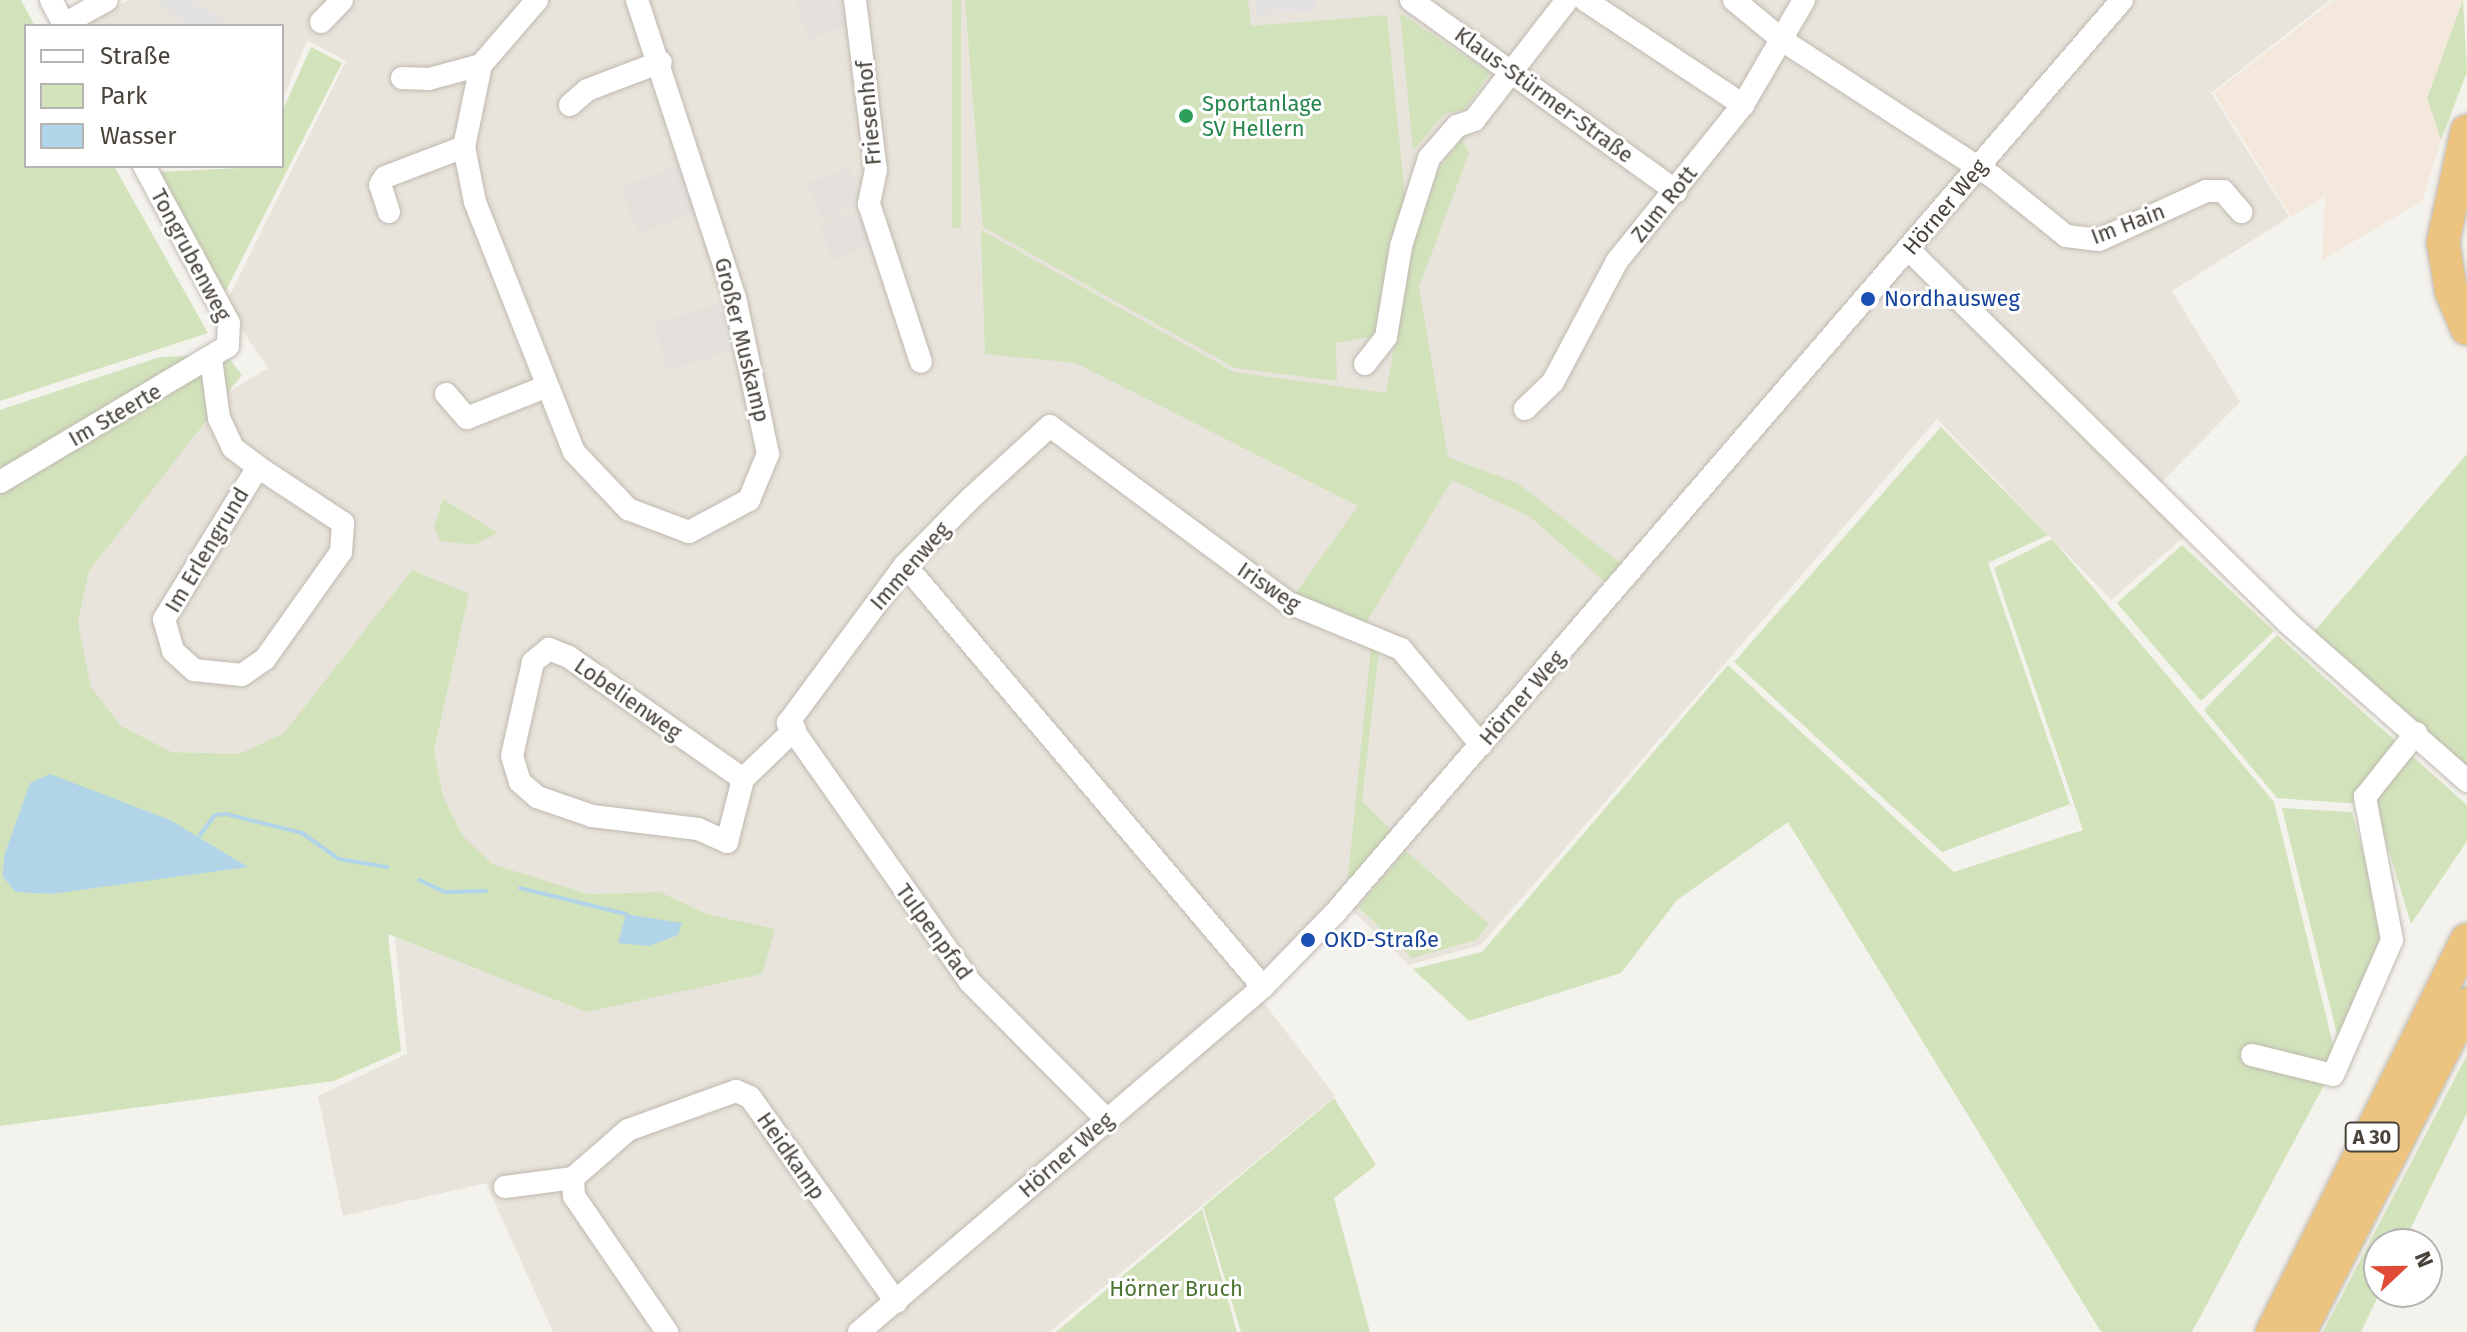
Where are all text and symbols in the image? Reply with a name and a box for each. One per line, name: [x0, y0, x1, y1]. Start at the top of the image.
street label: Klaus-Stürmer-Straße: [1449, 21, 1639, 169]
legend: [24, 24, 284, 168]
text: Straße: [100, 42, 171, 70]
street label: Friesenhof: [851, 60, 887, 166]
text: Park: [100, 82, 147, 110]
place label: Sportanlage SV Hellern: [1202, 90, 1322, 142]
marker: Sportanlage SV Hellern: [1177, 107, 1195, 125]
text: Wasser: [100, 122, 176, 150]
street label: Hörner Weg: [1897, 154, 1993, 260]
street label: Zum Rott: [1625, 161, 1703, 247]
street label: Tongrubenweg: [145, 184, 237, 326]
street label: Im Hain: [2087, 198, 2169, 250]
street label: Großer Muskamp: [709, 255, 775, 425]
place label: Nordhausweg: [1884, 286, 2020, 312]
marker: Nordhausweg: [1859, 290, 1877, 308]
street label: Im Steerte: [64, 378, 166, 452]
street label: Im Erlengrund: [159, 483, 255, 617]
street label: Immenweg: [865, 516, 955, 616]
street label: Irisweg: [1232, 556, 1306, 618]
street label: Hörner Weg: [1474, 645, 1570, 751]
street label: Lobelienweg: [569, 652, 687, 746]
street label: Tulpenpfad: [890, 879, 978, 985]
place label: OKD-Straße: [1324, 927, 1439, 953]
marker: OKD-Straße: [1299, 931, 1317, 949]
street label: Heidkamp: [751, 1107, 831, 1205]
street label: Hörner Weg: [1013, 1107, 1119, 1203]
road number: A 30: [2344, 1121, 2400, 1153]
north arrow: [2363, 1228, 2443, 1308]
text: N: [2409, 1248, 2439, 1271]
park label: Hörner Bruch: [1109, 1276, 1243, 1302]

